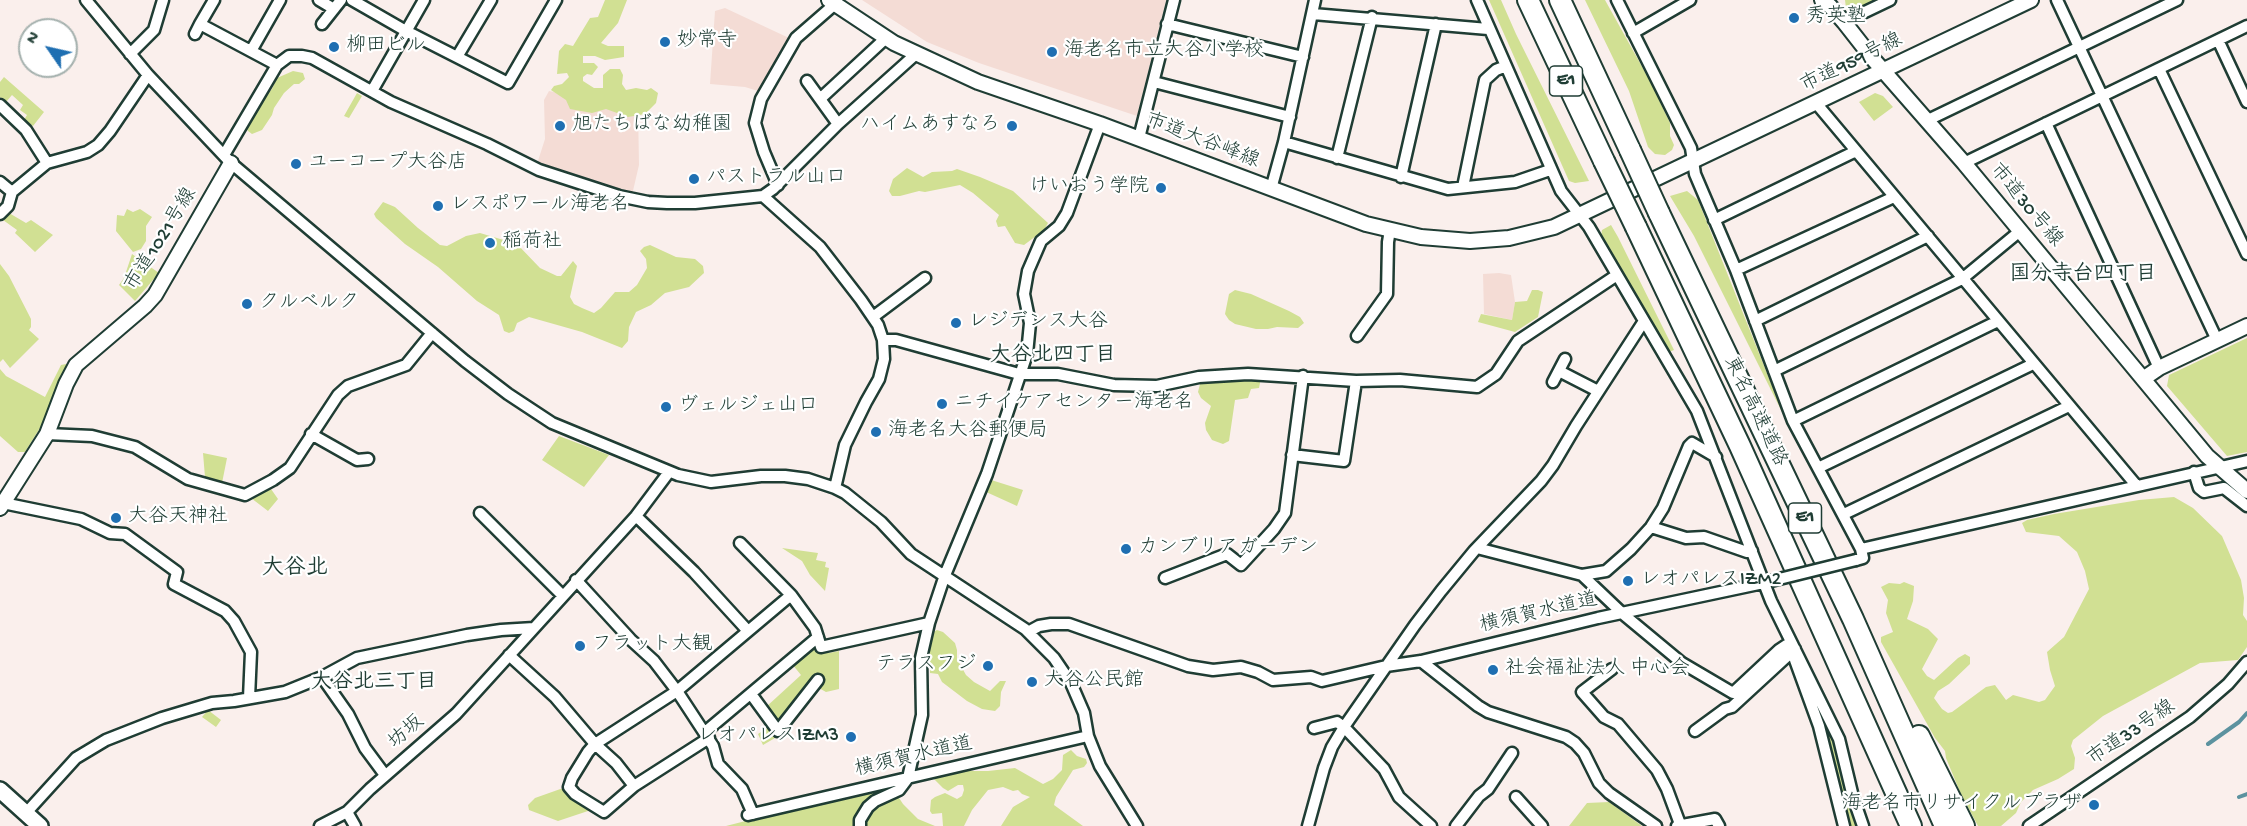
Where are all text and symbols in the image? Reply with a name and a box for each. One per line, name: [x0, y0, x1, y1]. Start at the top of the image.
place label: 秀英塾: [1806, 6, 1866, 30]
marker: 秀英塾: [1787, 11, 1801, 25]
north arrow: [18, 18, 78, 78]
text: N: [24, 29, 45, 48]
street label: 市道959号線: [1797, 29, 1907, 99]
place label: 妙常寺: [677, 30, 737, 54]
place label: 柳田ビル: [346, 35, 426, 59]
marker: 妙常寺: [658, 35, 672, 49]
marker: 柳田ビル: [327, 40, 341, 54]
place label: 海老名市立大谷小学校: [1064, 40, 1264, 64]
marker: 海老名市立大谷小学校: [1045, 45, 1059, 59]
road number: E1: [1550, 66, 1582, 96]
street label: 市道大谷峰線: [1142, 109, 1262, 175]
place label: 旭たちばな幼稚園: [572, 114, 732, 138]
place label: ハイムあすなろ: [860, 114, 1000, 138]
marker: 旭たちばな幼稚園: [553, 119, 567, 133]
marker: ハイムあすなろ: [1005, 119, 1019, 133]
place label: ユーコープ大谷店: [308, 152, 467, 176]
marker: ユーコープ大谷店: [289, 157, 303, 171]
street label: 市道30号線: [1983, 159, 2067, 253]
place label: パストラル山口: [706, 167, 846, 191]
marker: パストラル山口: [687, 172, 701, 186]
place label: けいおう学院: [1029, 176, 1149, 200]
marker: けいおう学院: [1154, 181, 1168, 195]
street label: 市道1021号線: [121, 184, 203, 296]
place label: レスポワール海老名: [450, 194, 630, 218]
marker: レスポワール海老名: [431, 199, 445, 213]
place label: 稲荷社: [502, 231, 562, 255]
marker: 稲荷社: [483, 236, 497, 250]
district label: 国分寺台四丁目: [2010, 263, 2156, 289]
place label: クルベルク: [259, 292, 359, 316]
marker: クルベルク: [240, 297, 254, 311]
place label: レジデンス大谷: [968, 311, 1108, 335]
marker: レジデンス大谷: [949, 316, 963, 330]
district label: 大谷北四丁目: [990, 344, 1116, 370]
street label: 東名高速道路: [1717, 353, 1791, 471]
place label: ニチイケアセンター海老名: [954, 392, 1194, 416]
place label: ヴェルジェ山口: [678, 395, 818, 419]
marker: ニチイケアセンター海老名: [935, 397, 949, 411]
marker: ヴェルジェ山口: [659, 400, 673, 414]
place label: 海老名大谷郵便局: [888, 420, 1048, 444]
marker: 海老名大谷郵便局: [869, 425, 883, 439]
road number: E1: [1788, 503, 1822, 533]
place label: 大谷天神社: [128, 506, 228, 530]
marker: 大谷天神社: [109, 511, 123, 525]
place label: カンブリアガーデン: [1138, 537, 1318, 561]
marker: カンブリアガーデン: [1119, 542, 1133, 556]
district label: 大谷北: [262, 557, 328, 583]
place label: レオパレスIZM2: [1640, 569, 1781, 593]
marker: レオパレスIZM2: [1621, 574, 1635, 588]
street label: 横須賀水道道: [1478, 589, 1600, 639]
place label: フラット大観: [592, 634, 712, 658]
marker: フラット大観: [573, 639, 587, 653]
place label: テラスフジ: [876, 654, 976, 678]
place label: 社会福祉法人 中心会: [1505, 658, 1690, 682]
marker: テラスフジ: [981, 659, 995, 673]
marker: 社会福祉法人 中心会: [1486, 663, 1500, 677]
place label: 大谷公民館: [1044, 670, 1144, 694]
district label: 大谷北三丁目: [311, 671, 437, 697]
marker: 大谷公民館: [1025, 675, 1039, 689]
street label: 市道33号線: [2084, 696, 2180, 772]
street label: 坊坂: [384, 711, 430, 755]
place label: レオパレスIZM3: [697, 725, 839, 749]
marker: レオパレスIZM3: [844, 730, 858, 744]
street label: 横須賀水道道: [853, 733, 975, 783]
place label: 海老名市リサイクルプラザ: [1842, 793, 2082, 817]
marker: 海老名市リサイクルプラザ: [2087, 798, 2101, 812]

